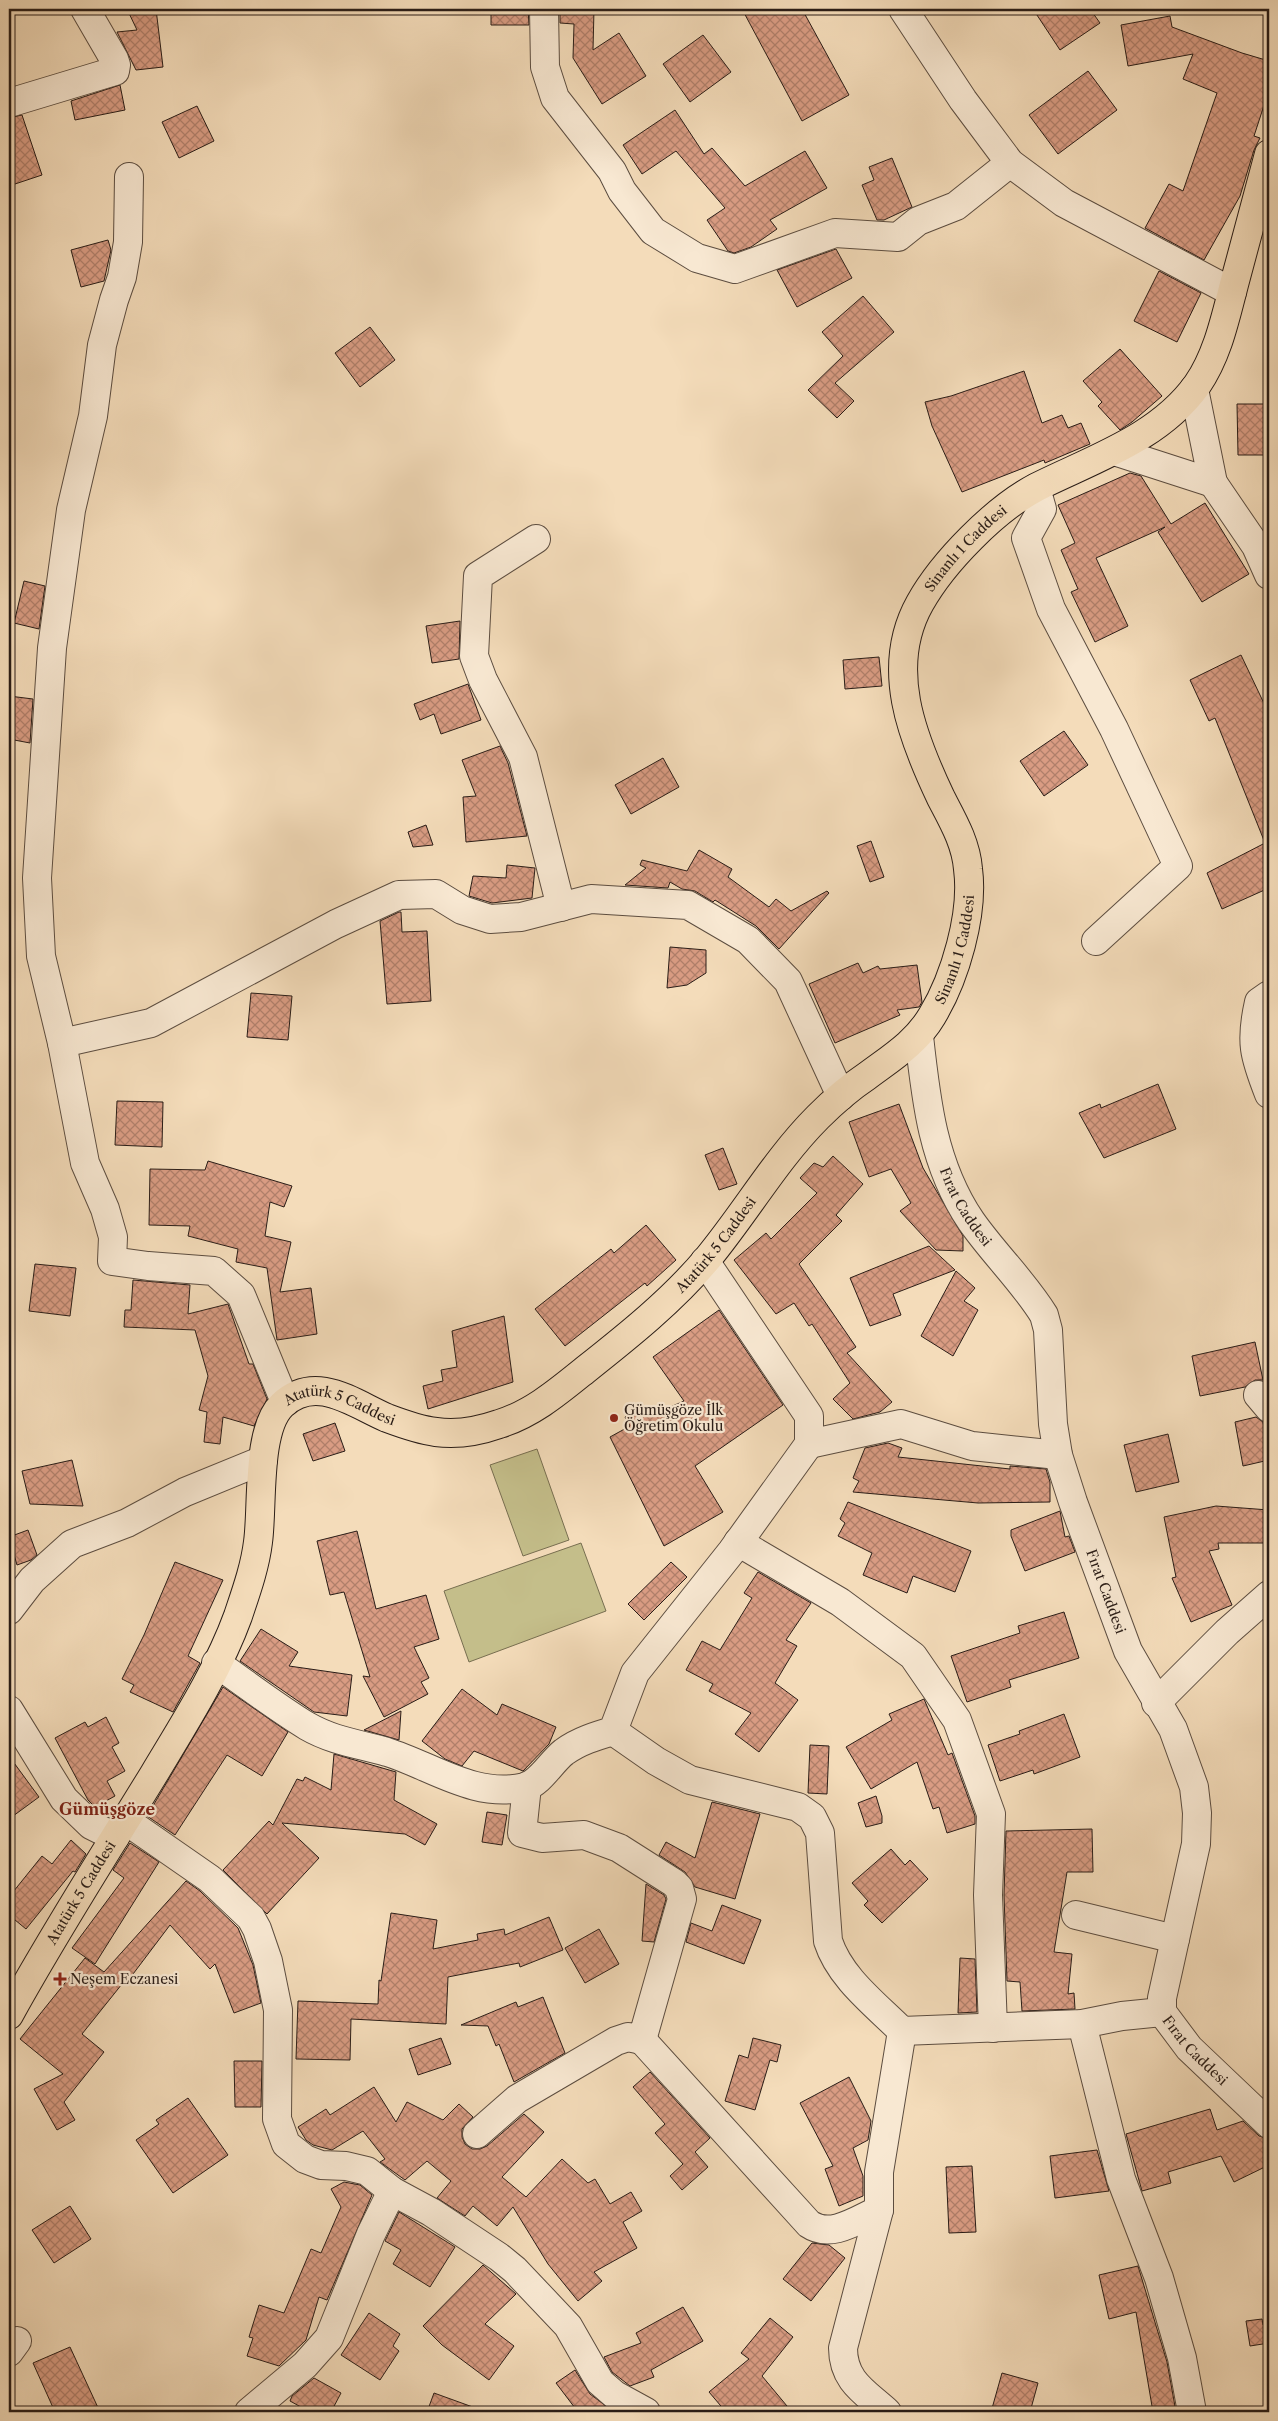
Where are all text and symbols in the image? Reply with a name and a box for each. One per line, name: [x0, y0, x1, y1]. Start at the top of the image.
street label: Sinanlı 1 Caddesi: [920, 501, 1010, 595]
street label: Sinanlı 1 Caddesi: [931, 894, 978, 1007]
street label: Fırat Caddesi: [936, 1165, 996, 1250]
street label: Atatürk 5 Caddesi: [671, 1193, 760, 1297]
street label: Atatürk 5 Caddesi: [279, 1382, 398, 1429]
place label: Gümüşgöze İlk Öğretim Okulu: [624, 1401, 724, 1435]
marker: Gümüşgöze İlk Öğretim Okulu: [608, 1412, 620, 1424]
street label: Fırat Caddesi: [1082, 1547, 1130, 1636]
district label: Gümüşgöze: [59, 1799, 155, 1819]
street label: Atatürk 5 Caddesi: [42, 1837, 119, 1949]
place label: Neşem Eczanesi: [70, 1970, 178, 1988]
marker: Neşem Eczanesi: [54, 1973, 66, 1985]
street label: Fırat Caddesi: [1159, 2012, 1232, 2089]

